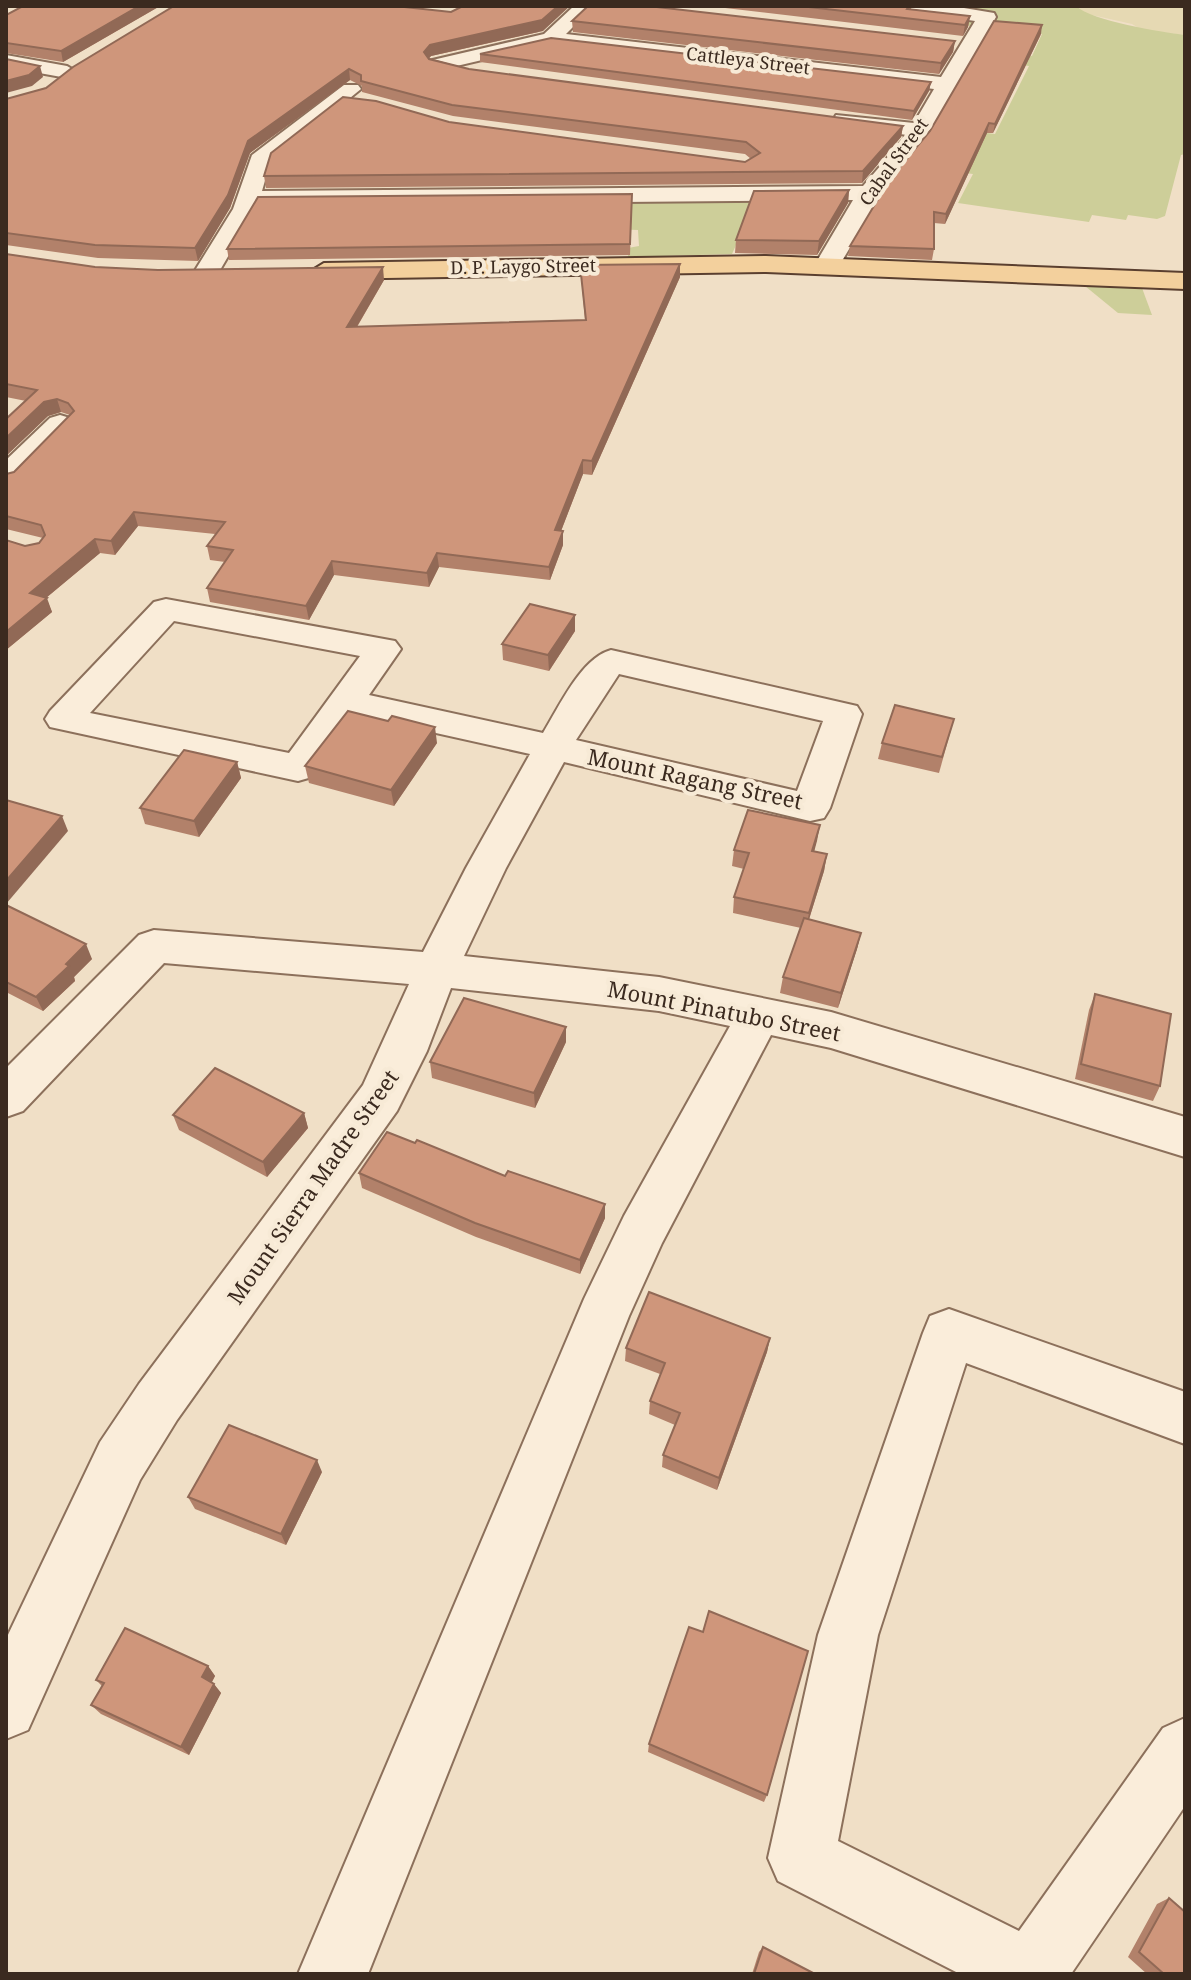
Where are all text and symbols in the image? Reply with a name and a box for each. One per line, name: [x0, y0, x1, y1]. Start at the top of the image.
street label: Cattleya Street: [685, 41, 811, 79]
street label: Cabal Street: [853, 113, 933, 210]
street label: D. P. Laygo Street: [450, 253, 596, 279]
street label: Mount Ragang Street: [585, 741, 806, 816]
street label: Mount Pinatubo Street: [605, 973, 844, 1047]
street label: Mount Sierra Madre Street: [220, 1063, 405, 1310]

